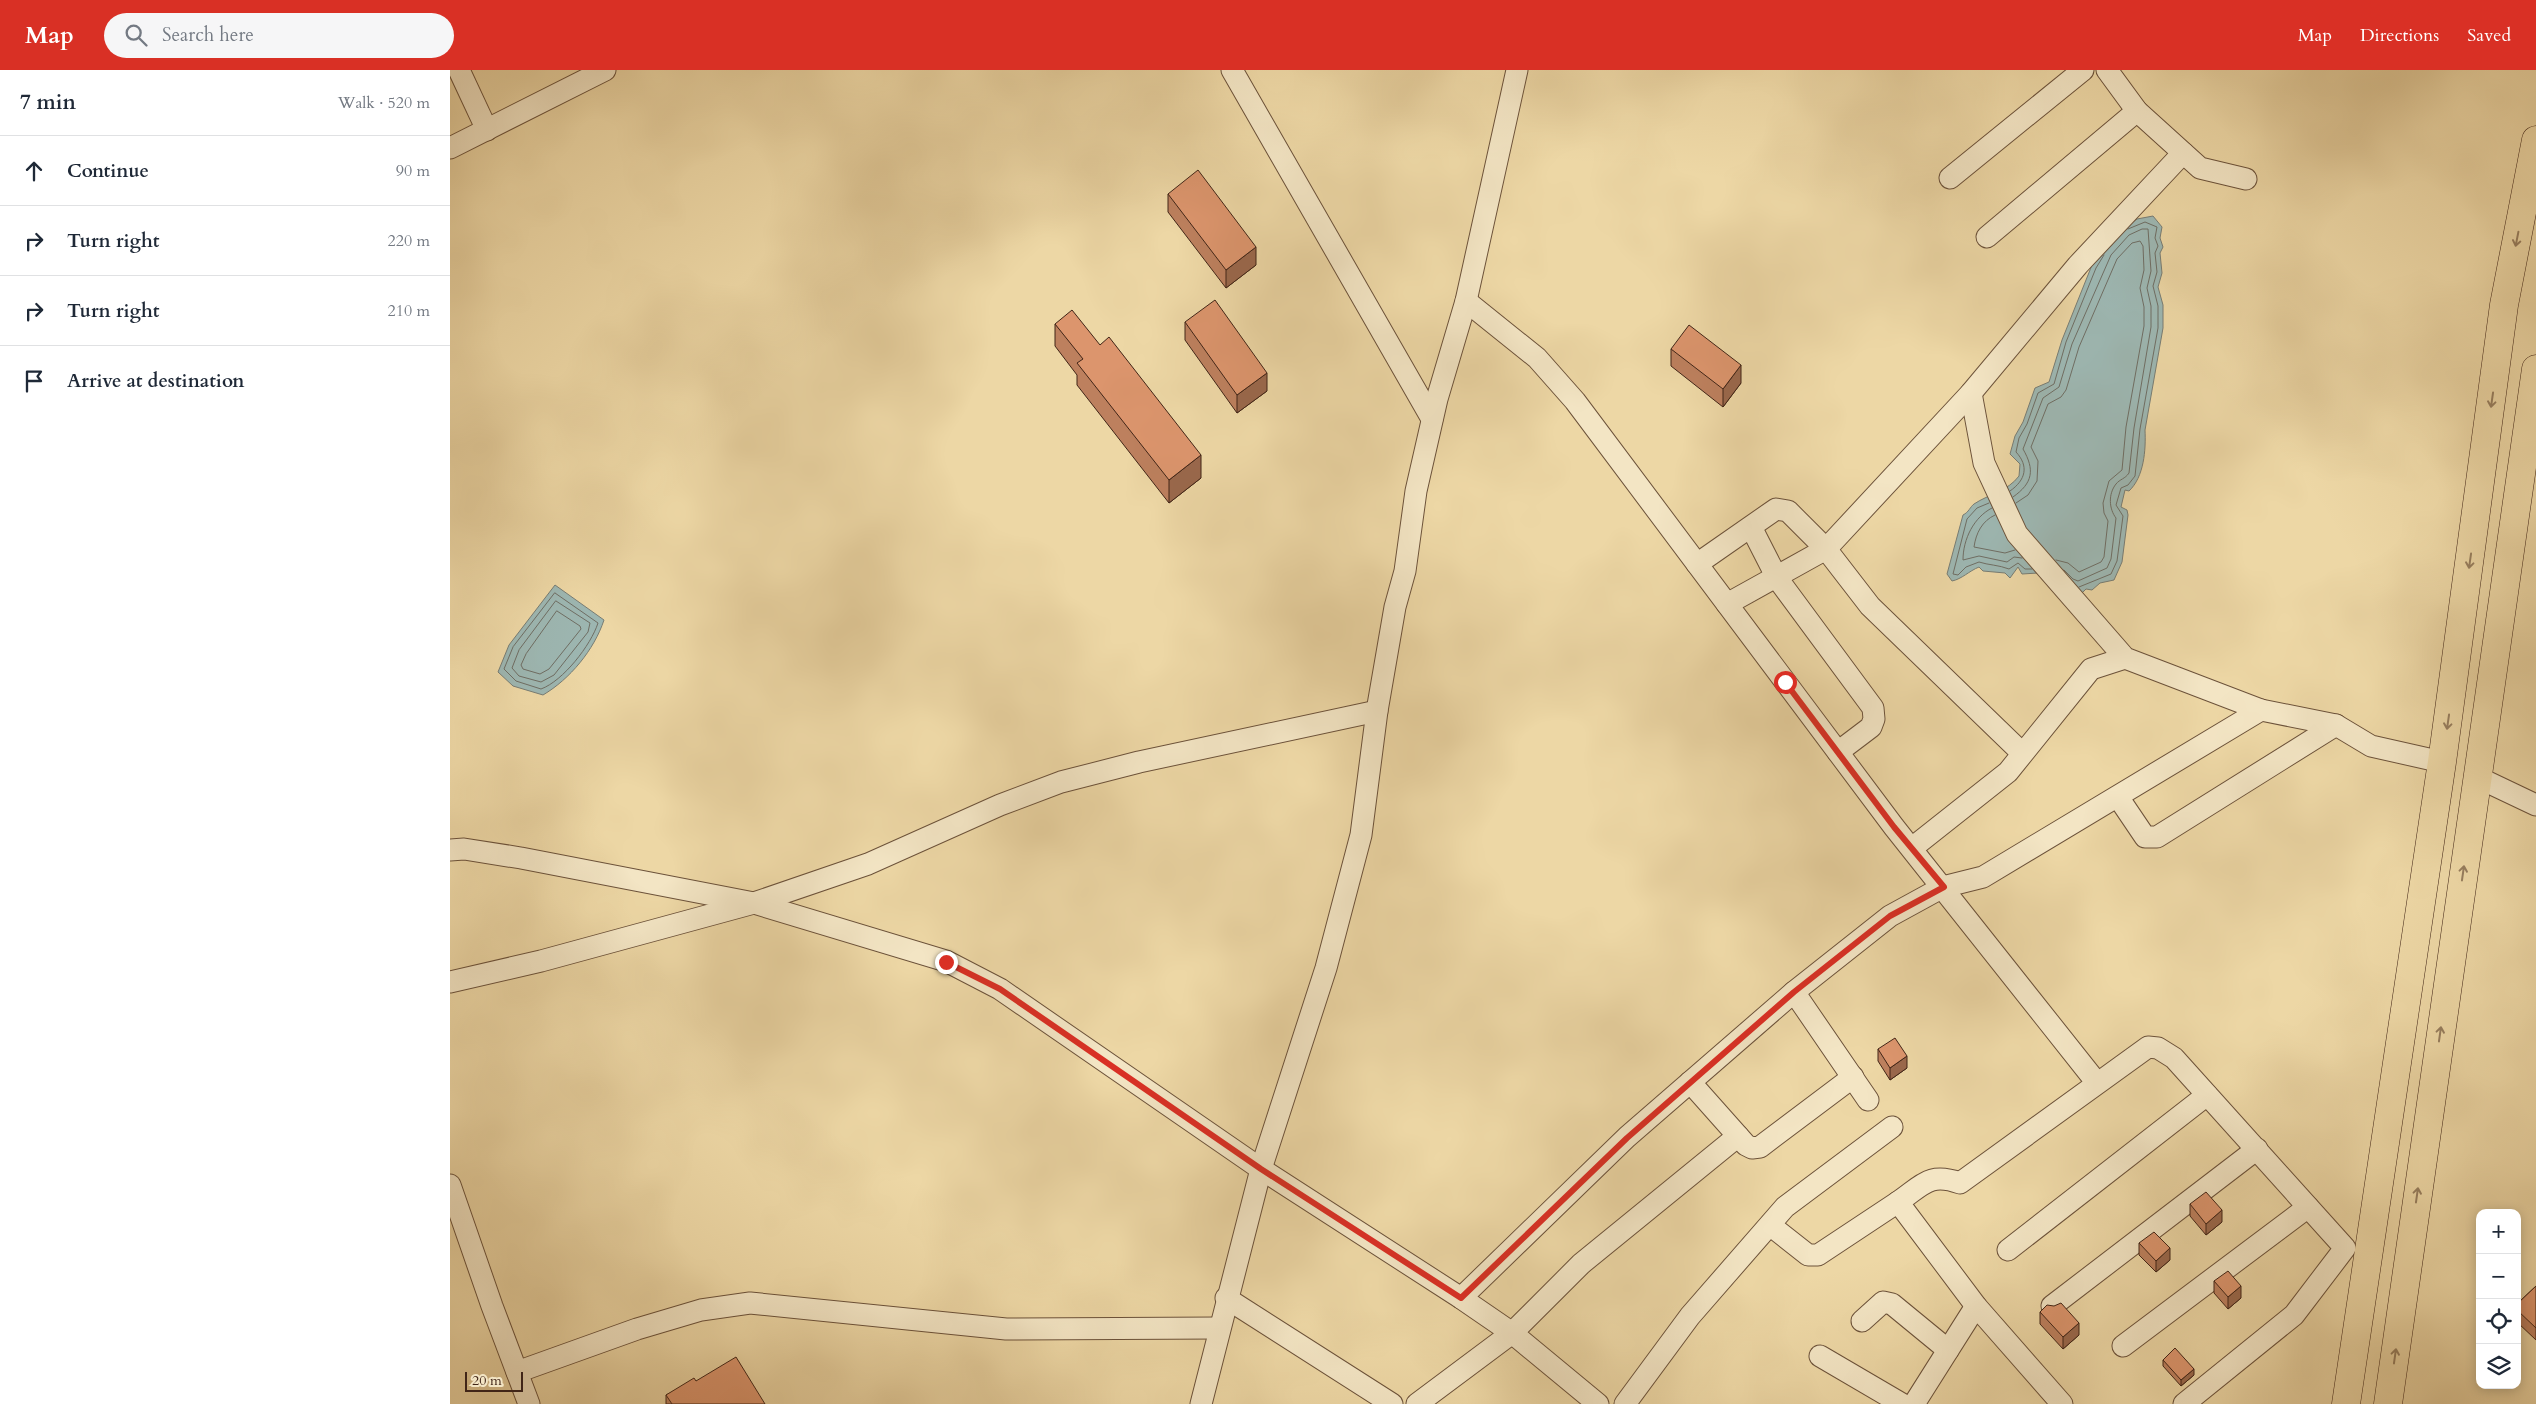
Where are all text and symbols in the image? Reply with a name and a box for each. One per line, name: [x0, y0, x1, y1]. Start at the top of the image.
search box: [104, 13, 454, 58]
text: Map: [25, 19, 74, 52]
icon: search: [122, 21, 150, 49]
text: Search here: [162, 22, 254, 48]
text: Map: [2298, 23, 2332, 48]
text: Directions: [2360, 23, 2439, 48]
text: Saved: [2467, 23, 2511, 48]
text: 7 min: [20, 88, 76, 117]
text: Walk · 520 m: [338, 92, 430, 114]
icon: ahead: [20, 157, 48, 185]
text: Continue: [67, 158, 149, 184]
text: 90 m: [396, 160, 430, 182]
icon: right: [20, 227, 48, 255]
text: Turn right: [67, 228, 159, 254]
text: 220 m: [388, 230, 430, 252]
one-way arrow: [2512, 231, 2521, 247]
icon: right: [20, 297, 48, 325]
text: Turn right: [67, 298, 159, 324]
text: 210 m: [388, 300, 430, 322]
icon: arrive: [20, 367, 48, 395]
text: Arrive at destination: [67, 368, 244, 394]
one-way arrow: [2486, 391, 2496, 407]
one-way arrow: [2465, 553, 2475, 569]
route start: [1774, 671, 1797, 694]
one-way arrow: [2443, 714, 2453, 730]
one-way arrow: [2458, 865, 2468, 881]
route end: [935, 951, 958, 974]
one-way arrow: [2436, 1026, 2446, 1042]
one-way arrow: [2413, 1187, 2423, 1203]
map controls: [2476, 1209, 2521, 1389]
button: +: [2476, 1209, 2521, 1254]
button: −: [2476, 1254, 2521, 1299]
button: locate: [2476, 1299, 2521, 1344]
button: layers: [2476, 1344, 2521, 1389]
one-way arrow: [2390, 1348, 2400, 1364]
scale bar: [465, 1369, 522, 1392]
text: 20 m: [472, 1371, 502, 1390]

